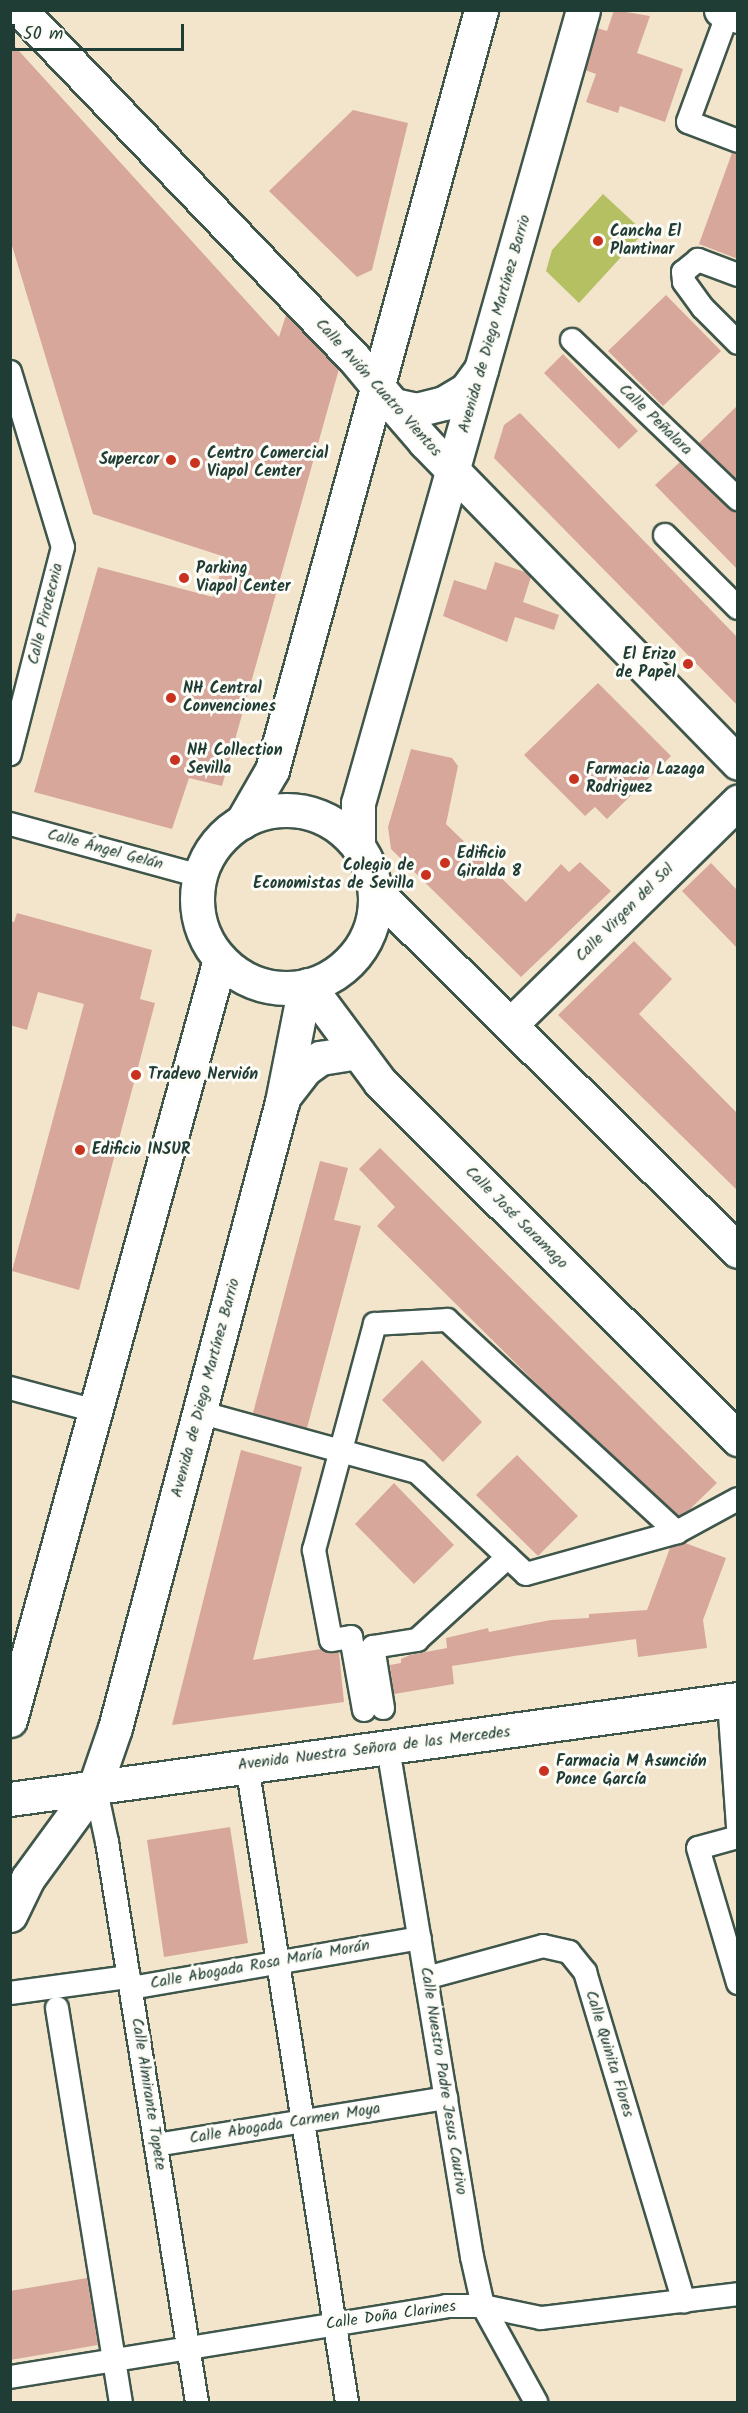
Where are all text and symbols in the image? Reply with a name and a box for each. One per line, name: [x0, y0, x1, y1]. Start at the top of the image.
scale bar: [15, 12, 188, 50]
text: 50 m: [23, 20, 63, 49]
street label: Avenida de Diego Martínez Barrio: [455, 213, 535, 435]
place label: Cancha El Plantinar: [610, 222, 681, 260]
marker: Cancha El Plantinar: [591, 234, 605, 248]
street label: Calle Avión Cuatro Vientos: [311, 315, 445, 461]
street label: Calle Peñalara: [614, 380, 696, 460]
place label: Centro Comercial Viapol Center: [207, 444, 328, 482]
place label: Supercor: [99, 450, 159, 470]
marker: Supercor: [164, 453, 178, 467]
marker: Centro Comercial Viapol Center: [188, 456, 202, 470]
place label: Parking Viapol Center: [196, 559, 291, 597]
street label: Calle Pirotecnia: [24, 561, 68, 667]
marker: Parking Viapol Center: [177, 571, 191, 585]
place label: El Erizo de Papel: [616, 645, 676, 683]
marker: El Erizo de Papel: [681, 657, 695, 671]
place label: NH Central Convenciones: [183, 679, 276, 717]
marker: NH Central Convenciones: [164, 691, 178, 705]
place label: NH Collection Sevilla: [187, 741, 283, 779]
marker: NH Collection Sevilla: [168, 753, 182, 767]
place label: Farmacia Lazaga Rodriguez: [586, 760, 705, 798]
marker: Farmacia Lazaga Rodriguez: [567, 772, 581, 786]
street label: Calle Ángel Gelán: [45, 825, 165, 875]
place label: Edificio Giralda 8: [457, 844, 521, 882]
place label: Colegio de Economistas de Sevilla: [253, 856, 414, 894]
marker: Edificio Giralda 8: [438, 856, 452, 870]
street label: Calle Virgen del Sol: [572, 860, 678, 966]
marker: Colegio de Economistas de Sevilla: [419, 868, 433, 882]
place label: Tradevo Nervión: [148, 1065, 258, 1085]
marker: Tradevo Nervión: [129, 1068, 143, 1082]
place label: Edificio INSUR: [92, 1140, 190, 1160]
marker: Edificio INSUR: [73, 1143, 87, 1157]
street label: Calle José Saramago: [461, 1163, 571, 1273]
street label: Avenida de Diego Martínez Barrio: [167, 1276, 245, 1500]
street label: Avenida Nuestra Señora de las Mercedes: [237, 1723, 511, 1775]
place label: Farmacia M Asunción Ponce García: [556, 1752, 707, 1790]
marker: Farmacia M Asunción Ponce García: [537, 1764, 551, 1778]
street label: Calle Abogada Rosa María Morán: [149, 1936, 371, 1994]
street label: Calle Nuestro Padre Jesus Cautivo: [415, 1966, 471, 2196]
street label: Calle Quinita Flores: [581, 1988, 637, 2120]
street label: Calle Almirante Topete: [126, 2016, 170, 2172]
street label: Calle Abogada Carmen Moya: [188, 2099, 382, 2149]
street label: Calle Doña Clarines: [325, 2297, 457, 2335]

